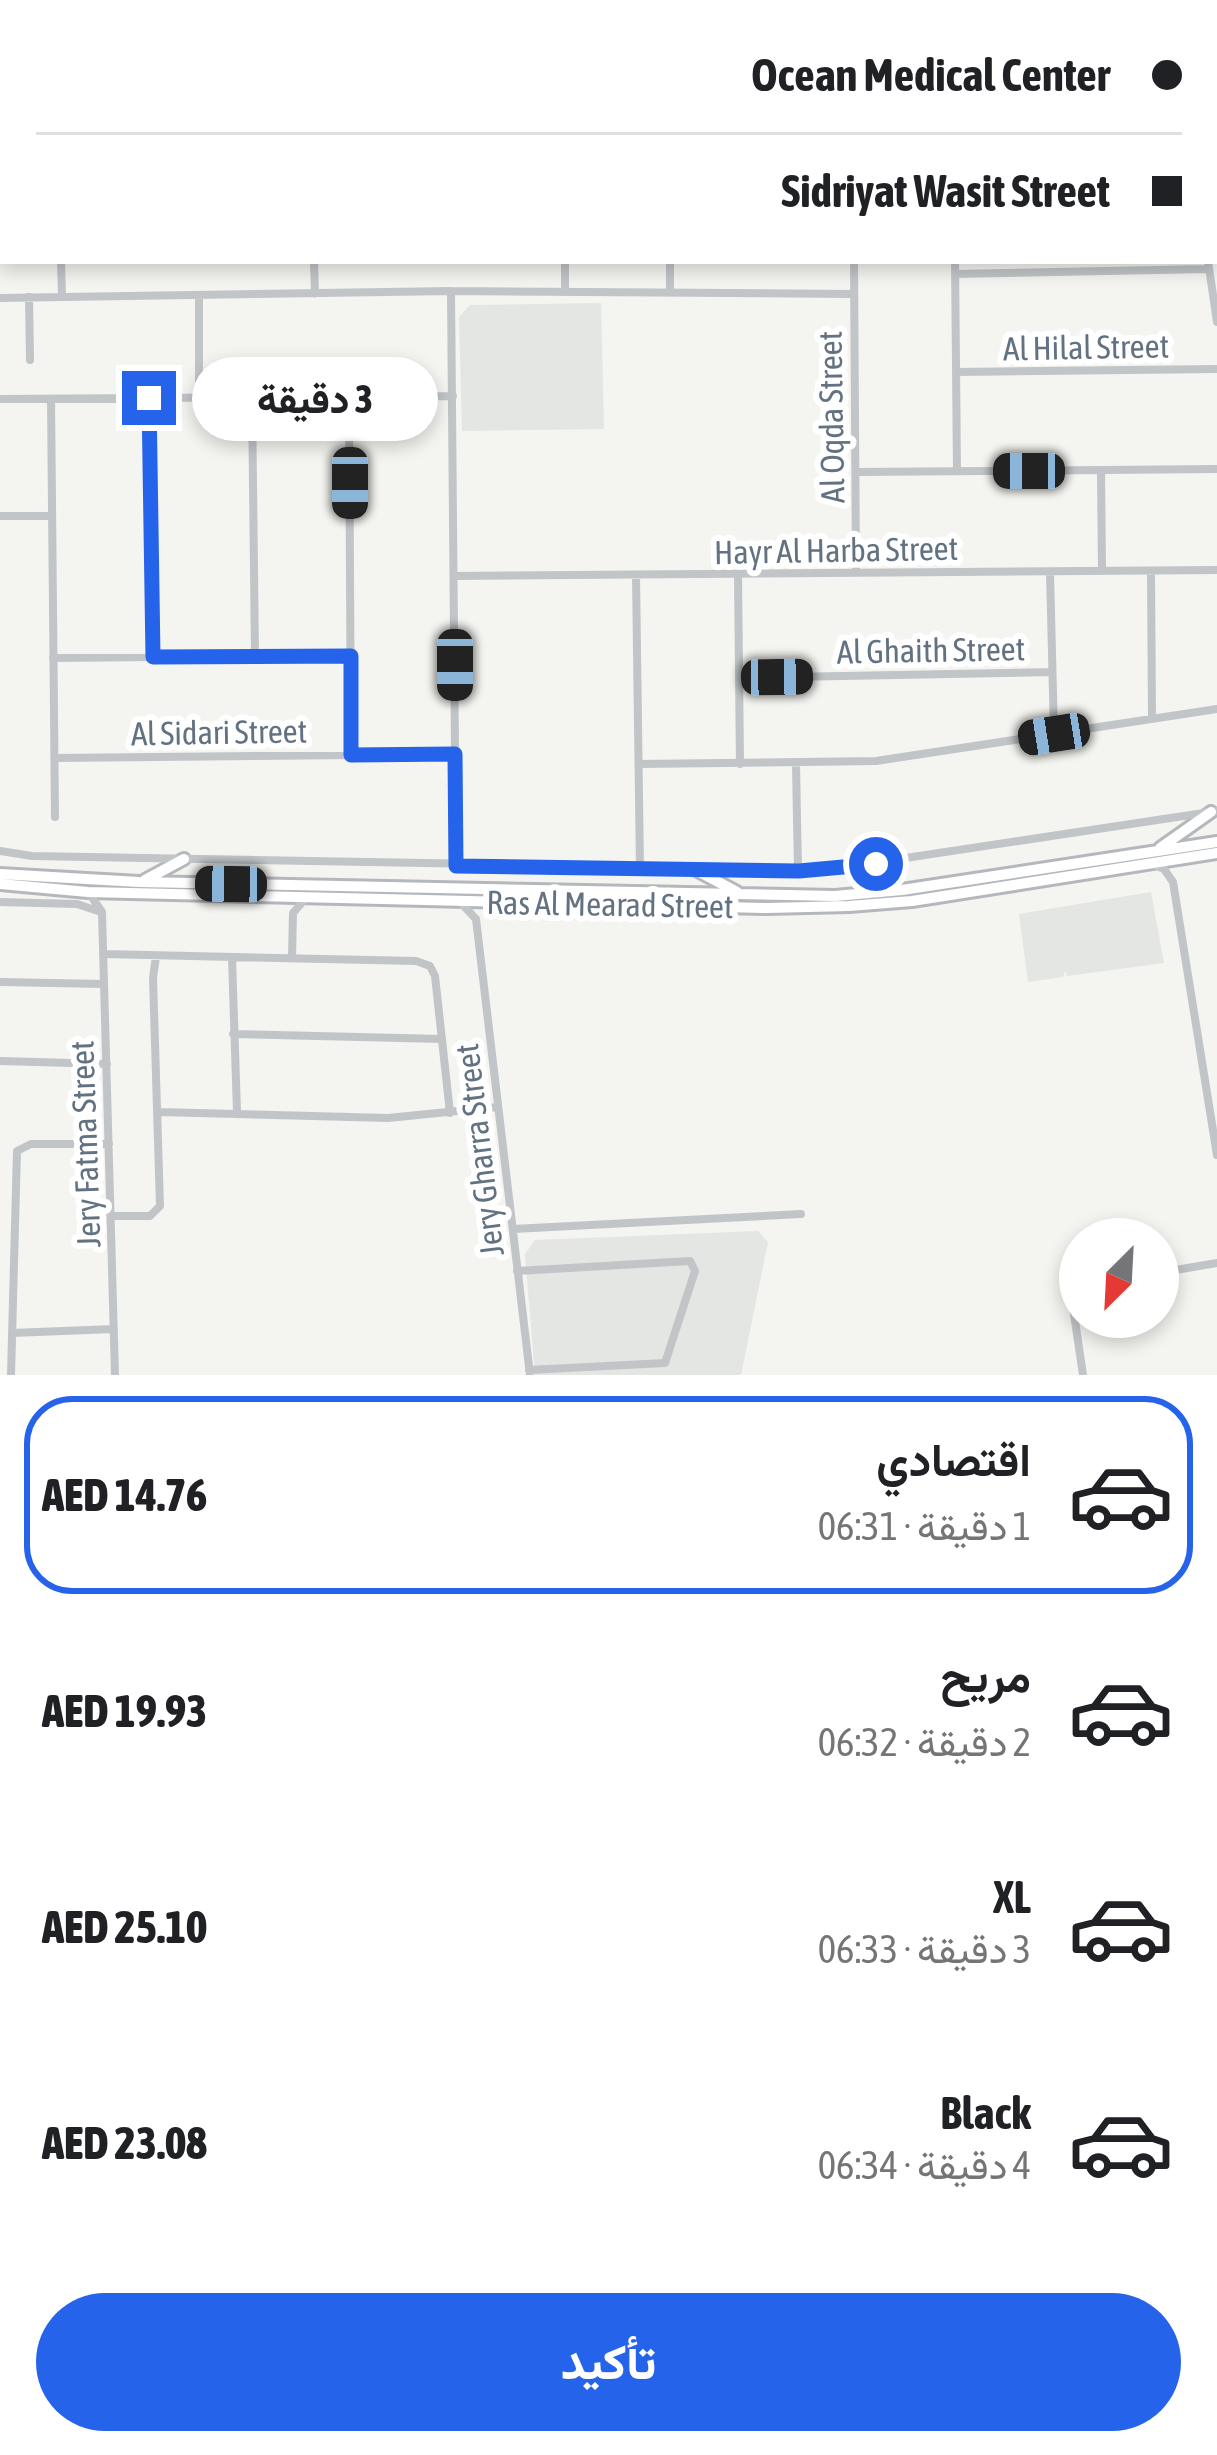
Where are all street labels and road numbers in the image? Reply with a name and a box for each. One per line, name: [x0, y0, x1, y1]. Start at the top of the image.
street label: Al Hilal Street: [1003, 327, 1169, 367]
street label: Al Oqda Street: [810, 331, 852, 503]
street label: Hayr Al Harba Street: [714, 529, 958, 571]
street label: Al Ghaith Street: [837, 629, 1025, 671]
street label: Al Sidari Street: [131, 711, 307, 753]
street label: Ras Al Mearad Street: [486, 883, 734, 925]
street label: Jery Fatma Street: [62, 1040, 108, 1248]
street label: Jery Gharra Street: [447, 1042, 511, 1258]

